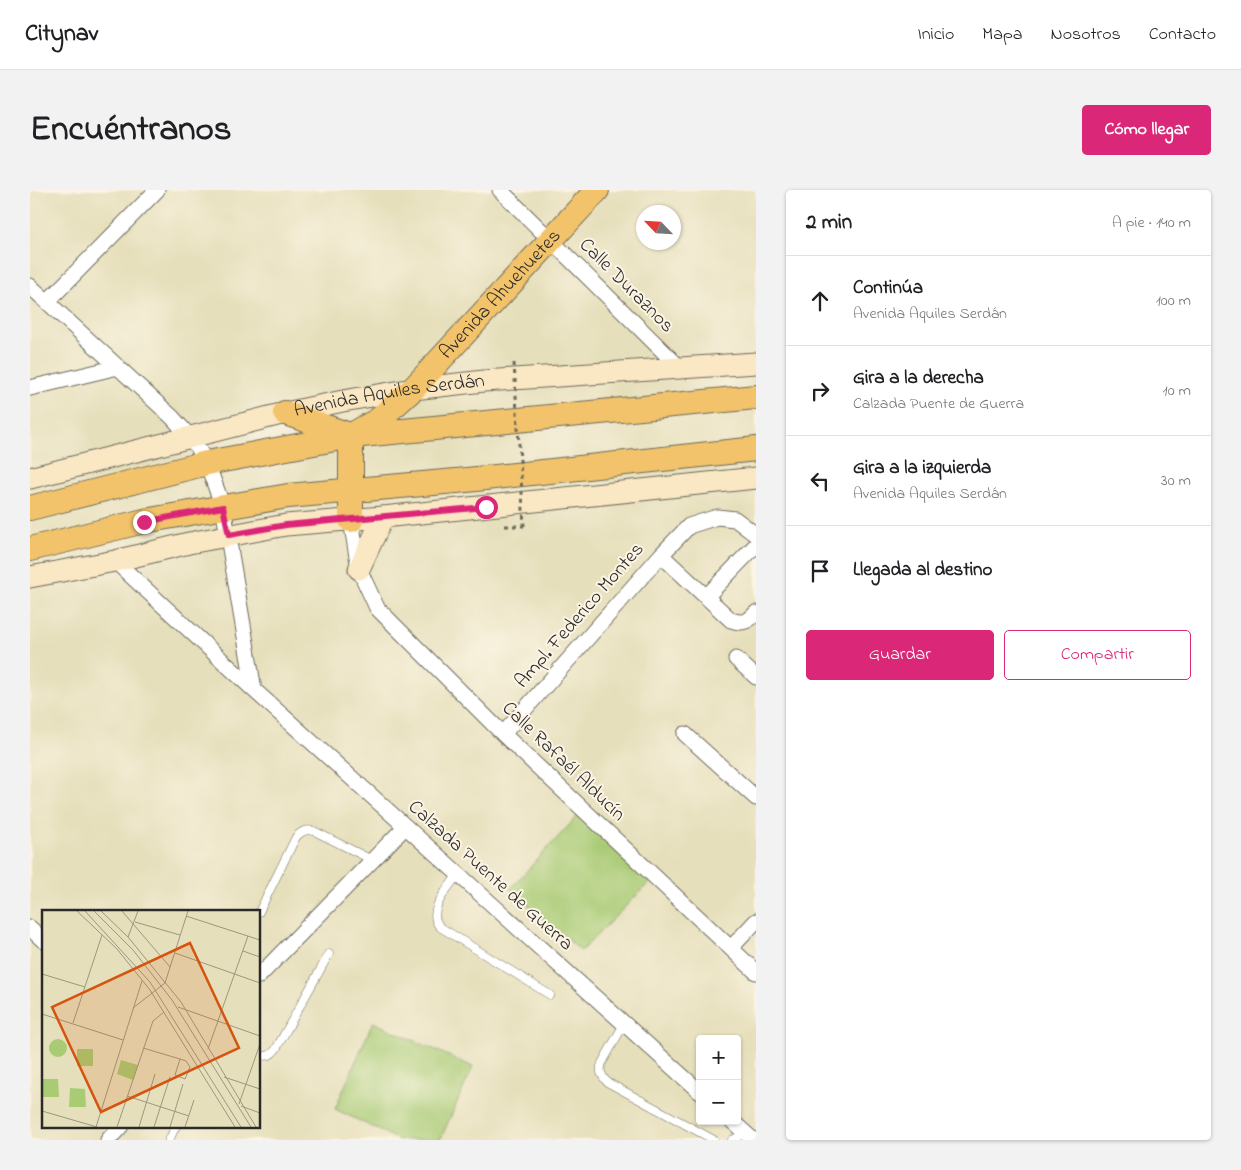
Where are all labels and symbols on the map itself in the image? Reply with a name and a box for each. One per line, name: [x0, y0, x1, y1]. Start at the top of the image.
north arrow: [636, 205, 681, 250]
street label: Avenida Ahuehuetes: [433, 223, 568, 366]
street label: Calle Duraznos: [572, 232, 680, 340]
street label: Avenida Aquiles Serdán: [291, 367, 486, 425]
route start: [475, 496, 498, 519]
route end: [133, 511, 156, 534]
street label: Ampl. Federico Montes: [508, 537, 652, 695]
street label: Calle Rafaél Alducín: [495, 695, 632, 829]
street label: Calzada Puente de Guerra: [401, 794, 579, 958]
inset map: [42, 910, 260, 1128]

